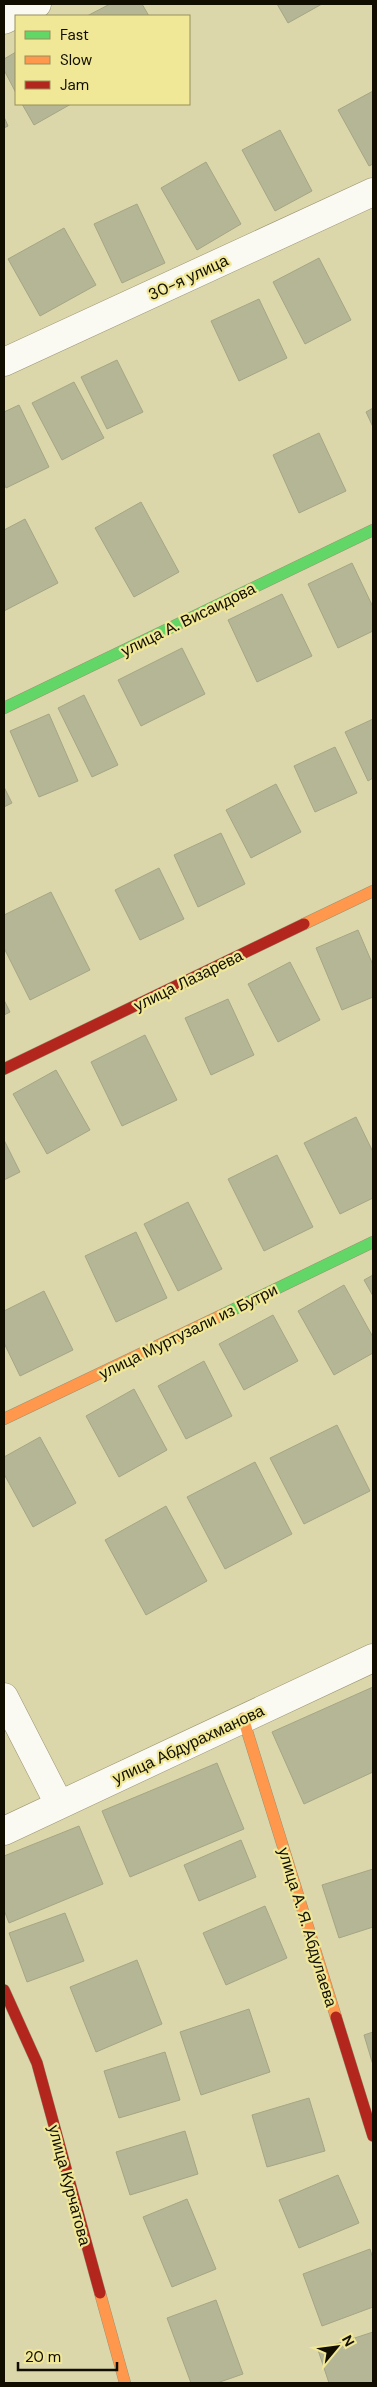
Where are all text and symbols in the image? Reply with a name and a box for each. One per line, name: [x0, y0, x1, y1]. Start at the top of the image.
legend: [15, 15, 190, 105]
text: Fast: [60, 25, 89, 45]
text: Slow: [60, 50, 93, 70]
text: Jam: [60, 75, 89, 95]
street label: 30-я улица: [145, 250, 232, 305]
street label: улица А. Висаидова: [117, 578, 259, 661]
street label: улица Лазарева: [130, 945, 246, 1016]
street label: улица Муртузали из Бутри: [95, 1279, 281, 1384]
street label: улица Абдурахманова: [109, 1700, 268, 1789]
street label: улица А. Я. Абдулаева: [273, 1845, 342, 2010]
street label: улица Курчатова: [43, 2122, 96, 2248]
north arrow: [312, 2322, 362, 2372]
text: N: [338, 2332, 359, 2350]
scale bar: [18, 2340, 116, 2372]
text: 20 m: [25, 2347, 61, 2367]

